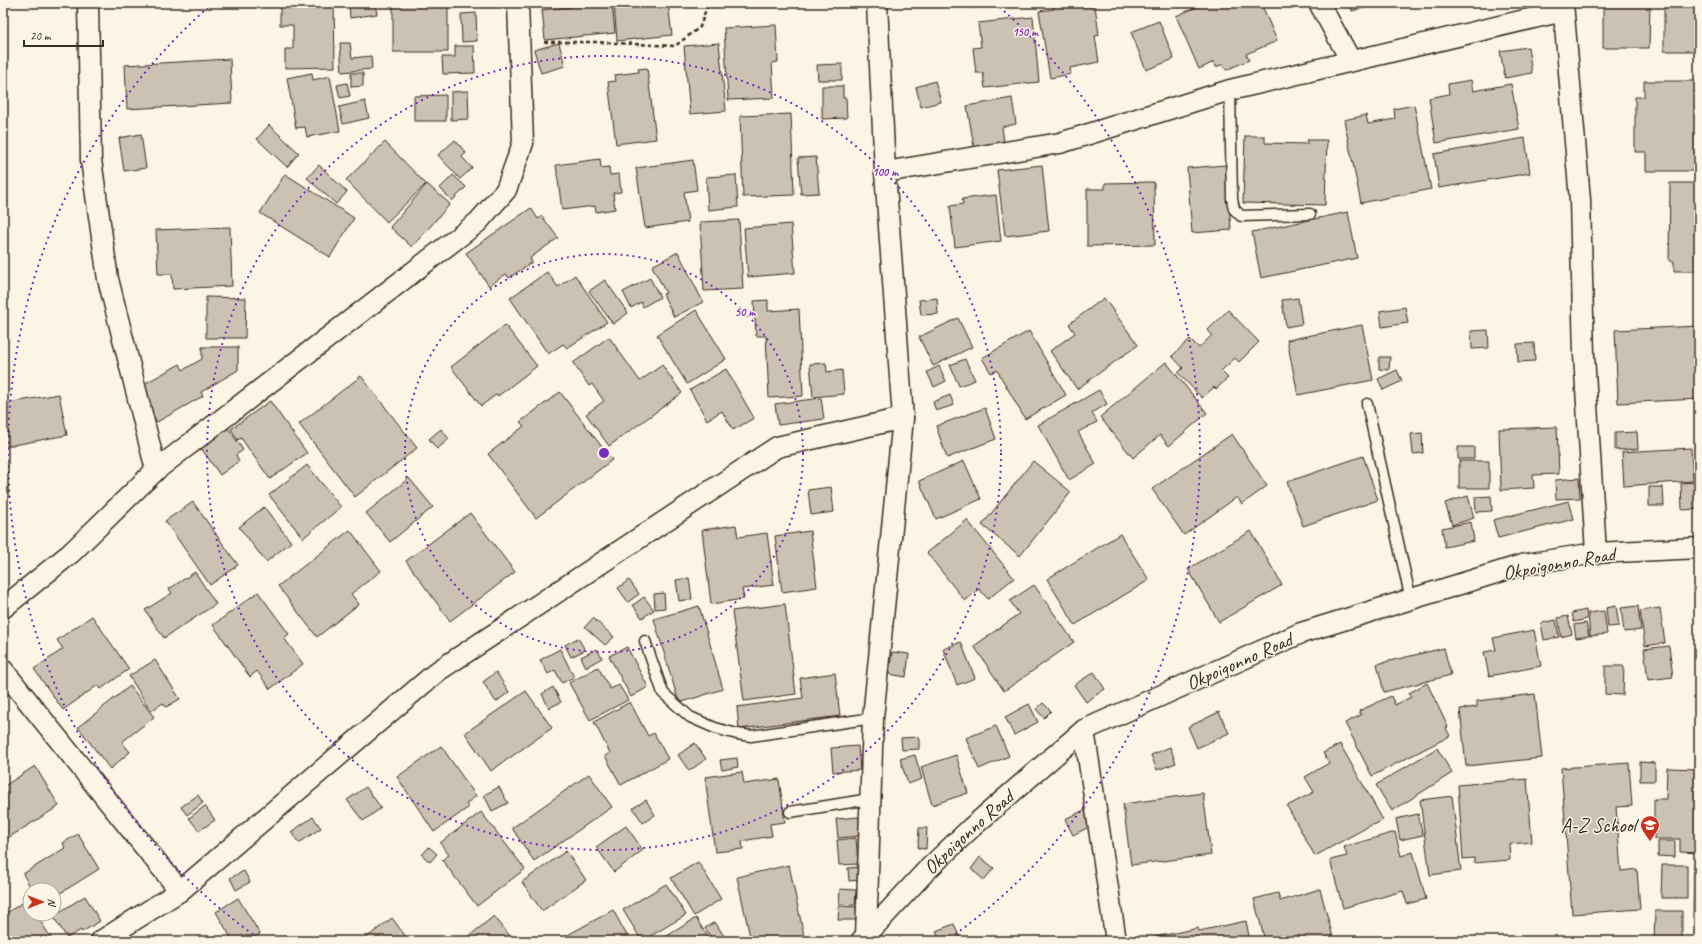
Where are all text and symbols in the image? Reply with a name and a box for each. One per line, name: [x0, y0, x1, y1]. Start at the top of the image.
scale bar: [24, 22, 103, 48]
text: 150 m: [1012, 24, 1039, 40]
text: 20 m: [30, 28, 52, 44]
text: 100 m: [872, 164, 899, 180]
text: 50 m: [735, 304, 756, 320]
centre of rings: [597, 446, 611, 460]
street label: Okpoigonno Road: [1501, 541, 1620, 586]
street label: Okpoigonno Road: [1182, 626, 1299, 696]
street label: Okpoigonno Road: [918, 783, 1021, 880]
place label: A-Z School: [1561, 813, 1640, 838]
school or university icon: A-Z School: [1639, 814, 1661, 842]
north arrow: [22, 882, 62, 922]
text: N: [45, 899, 59, 908]

